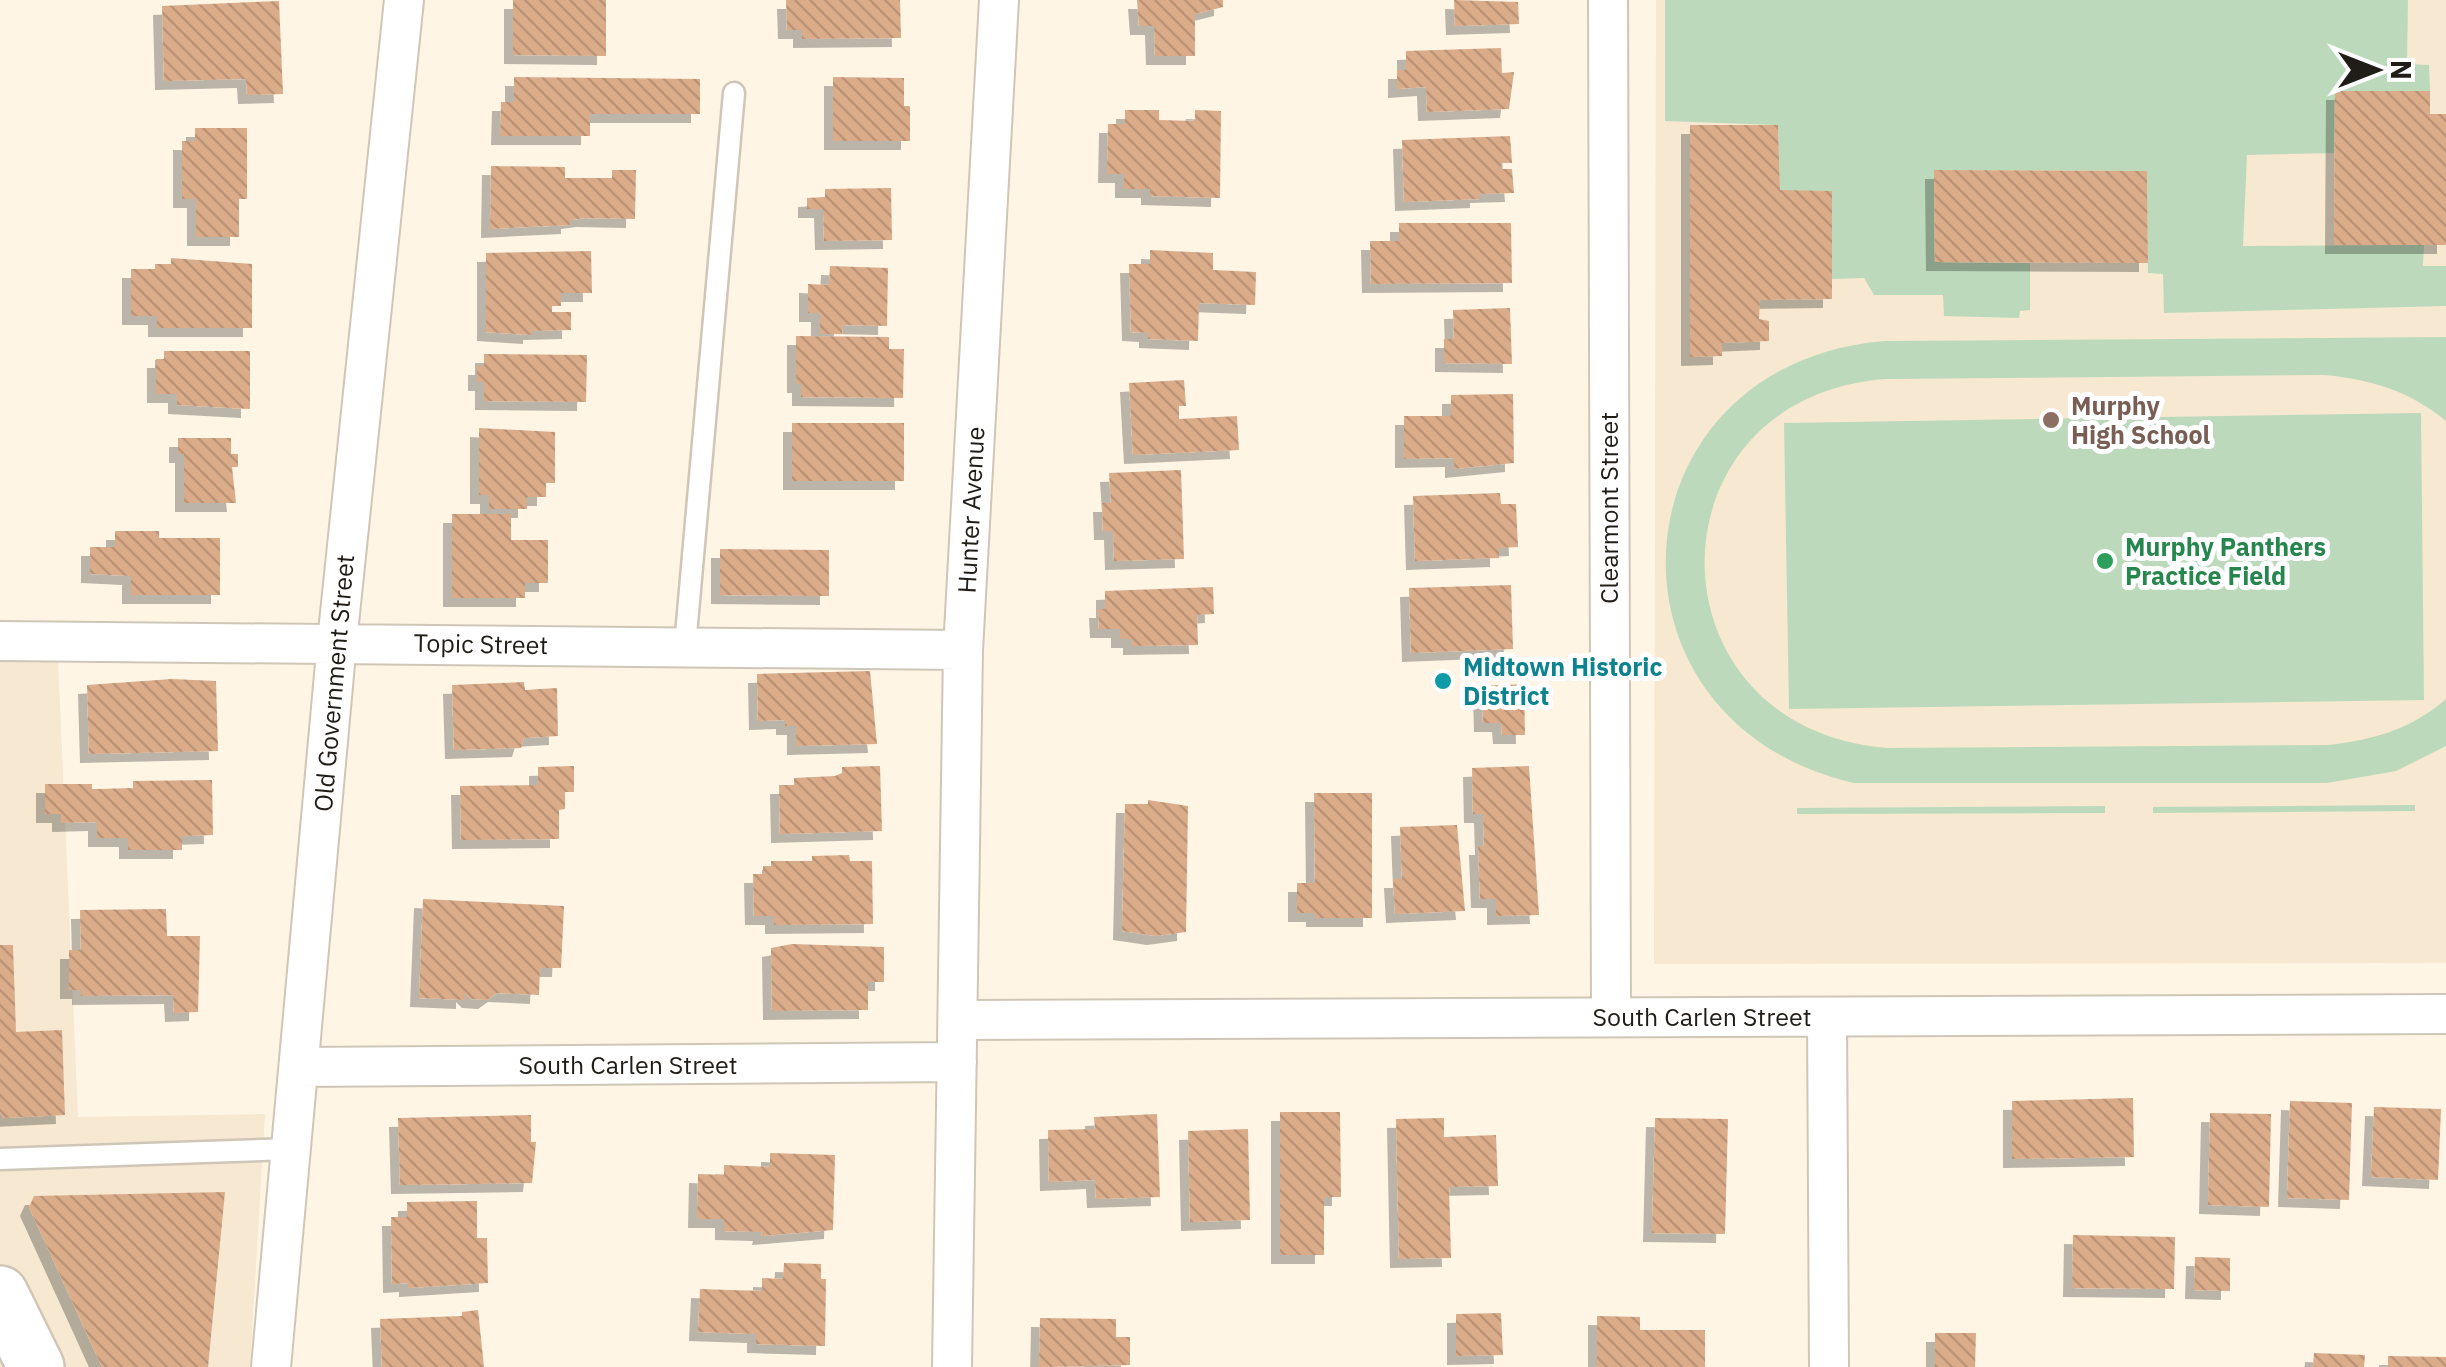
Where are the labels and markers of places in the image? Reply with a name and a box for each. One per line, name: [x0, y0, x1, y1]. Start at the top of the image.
place label: Murphy High School: [2071, 389, 2210, 451]
marker: Murphy High School: [2040, 409, 2062, 431]
place label: Murphy Panthers Practice Field: [2125, 530, 2326, 592]
marker: Murphy Panthers Practice Field: [2094, 550, 2116, 572]
place label: Midtown Historic District: [1463, 650, 1662, 712]
marker: Midtown Historic District: [1432, 670, 1454, 692]

